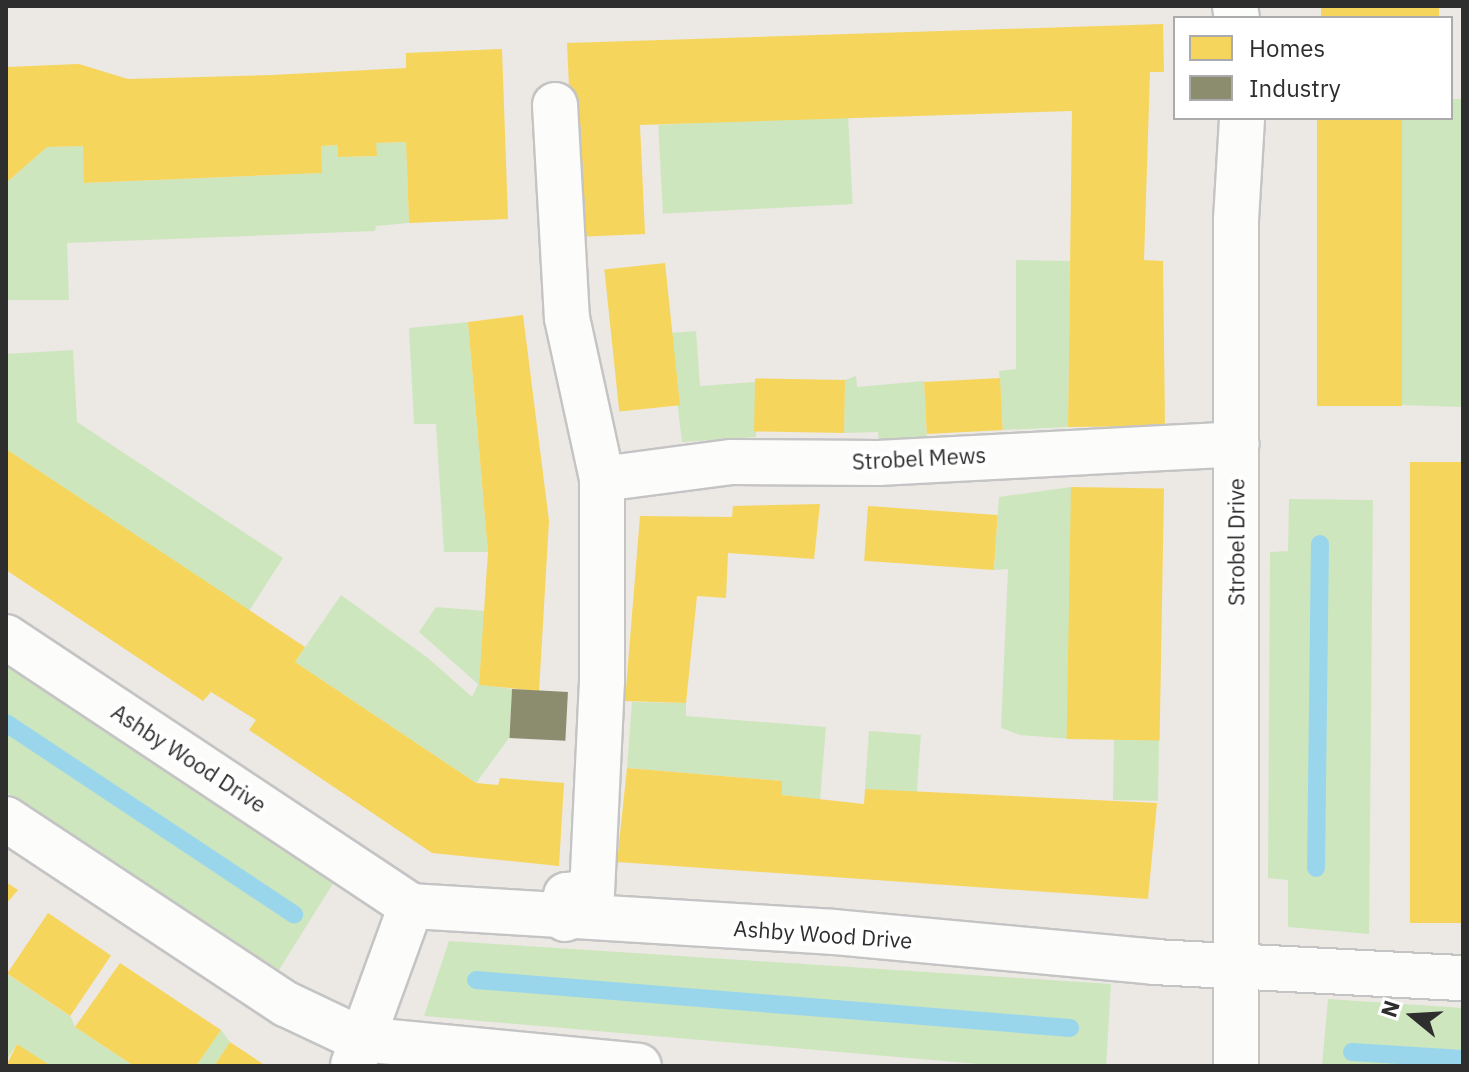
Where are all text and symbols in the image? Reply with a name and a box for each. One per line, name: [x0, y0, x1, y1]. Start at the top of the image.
legend: [1173, 16, 1453, 120]
text: Homes: [1249, 32, 1325, 64]
text: Industry: [1249, 72, 1341, 104]
street label: Strobel Mews: [851, 441, 987, 475]
street label: Strobel Drive: [1223, 478, 1249, 606]
street label: Ashby Wood Drive: [107, 698, 271, 818]
street label: Ashby Wood Drive: [733, 915, 913, 953]
north arrow: [1373, 976, 1453, 1056]
text: N: [1373, 996, 1406, 1020]

